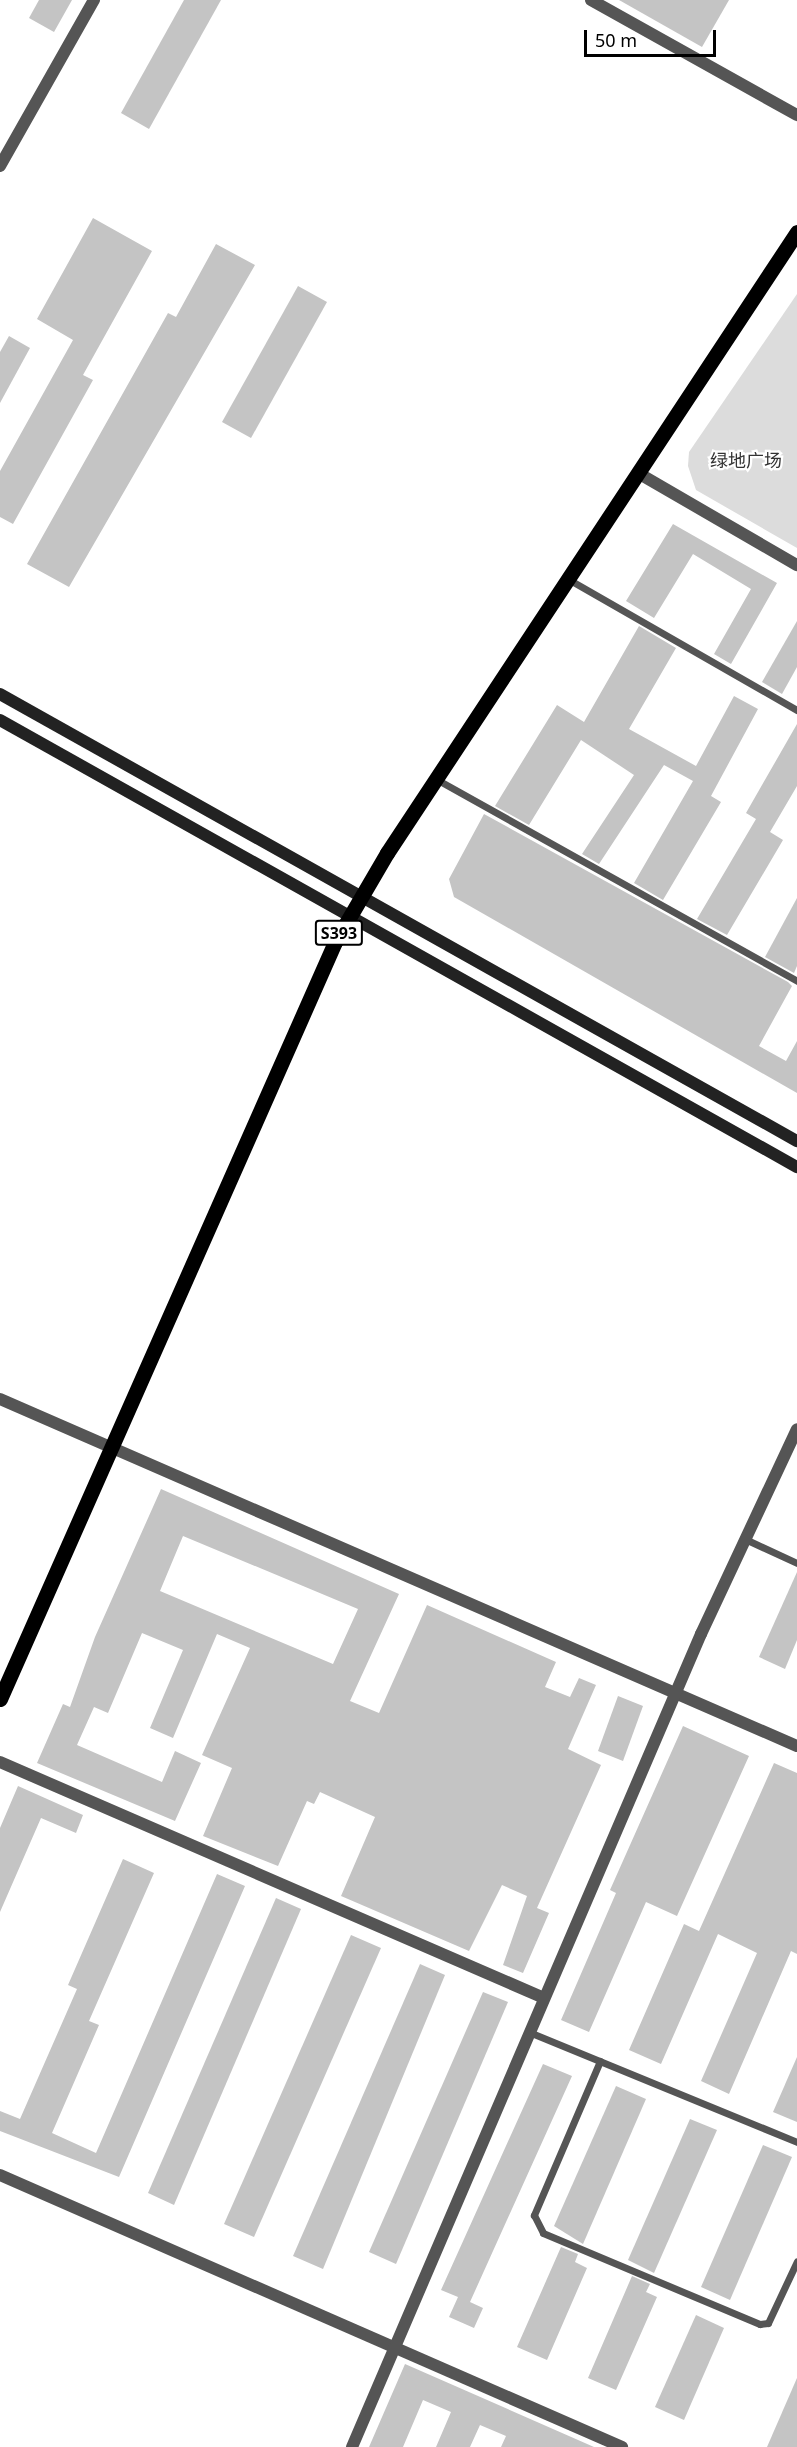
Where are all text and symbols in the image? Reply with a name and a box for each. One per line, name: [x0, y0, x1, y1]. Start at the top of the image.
scale bar: [587, 18, 719, 56]
text: 50 m: [595, 28, 637, 52]
park label: 绿地广场: [710, 449, 782, 471]
road number: S393: [314, 920, 364, 946]

